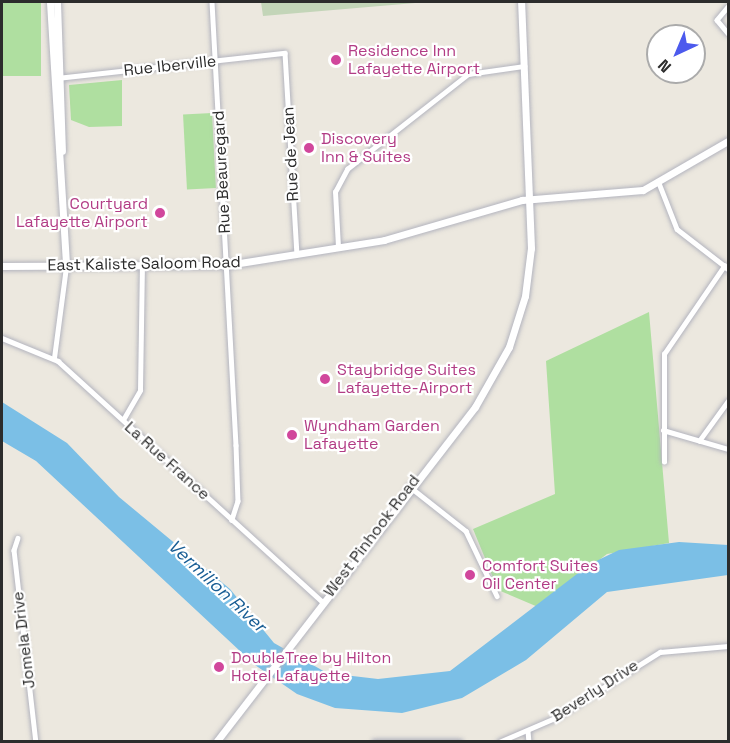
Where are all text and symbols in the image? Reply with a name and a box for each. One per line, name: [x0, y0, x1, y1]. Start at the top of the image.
north arrow: [646, 24, 706, 84]
place label: Residence Inn Lafayette Airport: [348, 41, 480, 79]
street label: Rue Iberville: [123, 52, 217, 80]
marker: Residence Inn Lafayette Airport: [329, 53, 343, 67]
text: N: [653, 55, 676, 77]
street label: Rue de Jean: [279, 106, 303, 202]
street label: Rue Beauregard: [209, 110, 235, 234]
place label: Discovery Inn & Suites: [321, 129, 411, 167]
marker: Discovery Inn & Suites: [302, 141, 316, 155]
place label: Courtyard Lafayette Airport: [16, 194, 148, 232]
marker: Courtyard Lafayette Airport: [153, 206, 167, 220]
street label: East Kaliste Saloom Road: [47, 253, 241, 275]
place label: Staybridge Suites Lafayette-Airport: [337, 360, 476, 398]
marker: Staybridge Suites Lafayette-Airport: [318, 372, 332, 386]
place label: Wyndham Garden Lafayette: [304, 416, 440, 454]
street label: La Rue France: [120, 418, 214, 504]
marker: Wyndham Garden Lafayette: [285, 428, 299, 442]
street label: West Pinhook Road: [320, 471, 424, 601]
water label: Vermilion River: [164, 535, 270, 637]
place label: Comfort Suites Oil Center: [482, 556, 598, 594]
marker: Comfort Suites Oil Center: [463, 568, 477, 582]
street label: Jomela Drive: [9, 590, 39, 690]
place label: DoubleTree by Hilton Hotel Lafayette: [231, 648, 391, 686]
street label: Beverly Drive: [548, 656, 642, 726]
marker: DoubleTree by Hilton Hotel Lafayette: [212, 660, 226, 674]

